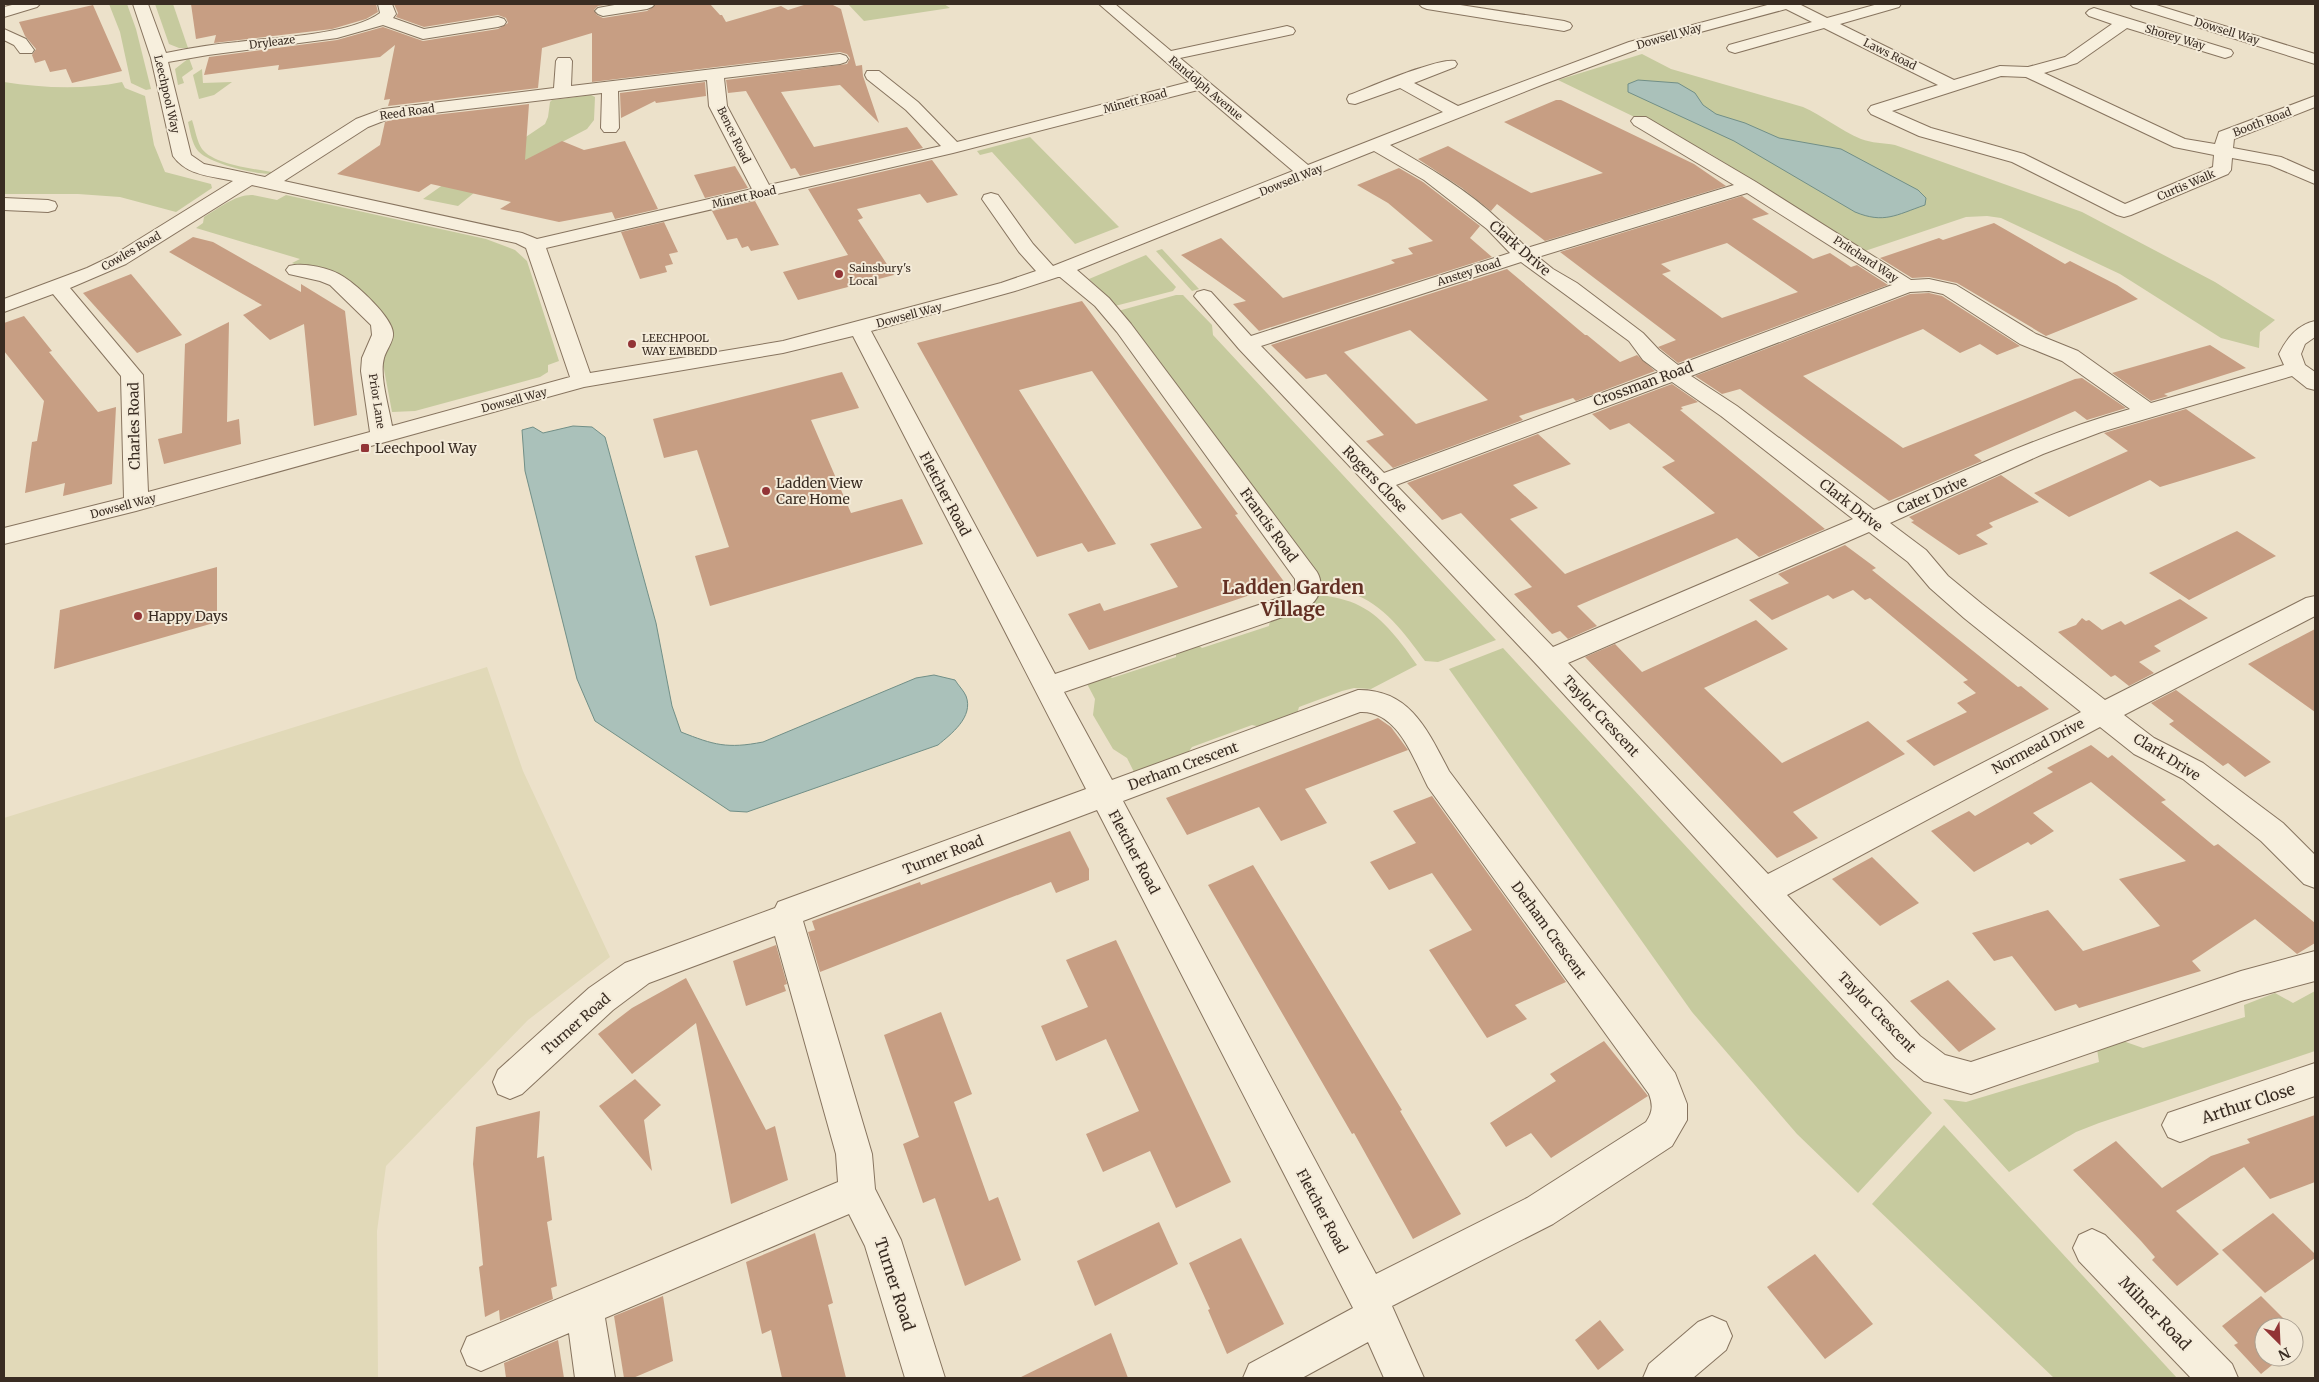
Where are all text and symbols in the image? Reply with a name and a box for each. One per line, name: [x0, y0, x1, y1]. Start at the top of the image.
street label: Dowsell Way: [2193, 14, 2262, 48]
street label: Dowsell Way: [1635, 20, 1704, 52]
street label: Shorey Way: [2143, 21, 2207, 53]
street label: Dryleaze: [248, 32, 296, 52]
street label: Laws Road: [1861, 35, 1919, 73]
street label: Leechpool Way: [151, 53, 183, 135]
street label: Randolph Avenue: [1166, 53, 1246, 123]
street label: Minett Road: [1102, 86, 1169, 116]
street label: Reed Road: [379, 101, 436, 123]
street label: Bence Road: [714, 104, 754, 166]
street label: Booth Road: [2231, 104, 2294, 140]
street label: Dowsell Way: [1257, 161, 1325, 199]
street label: Curtis Walk: [2155, 166, 2217, 203]
street label: Minett Road: [711, 183, 778, 211]
street label: Clark Drive: [1486, 216, 1554, 280]
street label: Cowles Road: [99, 228, 164, 274]
street label: Pritchard Way: [1831, 233, 1902, 285]
street label: Anstey Road: [1434, 255, 1503, 289]
place label: Sainsbury's Local: [849, 261, 911, 288]
marker: Sainsbury's Local: [833, 268, 845, 280]
street label: Dowsell Way: [875, 299, 944, 330]
place label: LEECHPOOL WAY EMBEDD: [641, 331, 717, 358]
marker: LEECHPOOL WAY EMBEDD: [626, 338, 638, 350]
street label: Crossman Road: [1591, 357, 1696, 410]
street label: Prior Lane: [366, 372, 388, 430]
street label: Charles Road: [124, 381, 144, 470]
street label: Dowsell Way: [480, 384, 549, 415]
place label: Leechpool Way: [375, 439, 478, 457]
marker: Leechpool Way: [359, 442, 371, 454]
street label: Rogers Close: [1339, 442, 1411, 516]
street label: Fletcher Road: [915, 449, 975, 540]
street label: Cater Drive: [1894, 472, 1970, 518]
place label: Ladden View Care Home: [776, 474, 863, 508]
street label: Clark Drive: [1816, 475, 1886, 535]
marker: Ladden View Care Home: [760, 485, 772, 497]
street label: Francis Road: [1236, 485, 1302, 566]
street label: Dowsell Way: [89, 490, 158, 521]
district label: Ladden Garden Village: [1222, 575, 1364, 621]
place label: Happy Days: [148, 607, 228, 625]
marker: Happy Days: [132, 610, 144, 622]
street label: Taylor Crescent: [1559, 672, 1644, 761]
street label: Normead Drive: [1989, 714, 2087, 778]
street label: Clark Drive: [2130, 729, 2204, 785]
street label: Derham Crescent: [1125, 738, 1241, 794]
street label: Fletcher Road: [1104, 807, 1164, 898]
street label: Turner Road: [900, 831, 986, 879]
street label: Derham Crescent: [1508, 878, 1591, 983]
street label: Taylor Crescent: [1834, 968, 1920, 1056]
street label: Turner Road: [538, 989, 614, 1059]
street label: Arthur Close: [2198, 1079, 2297, 1128]
street label: Fletcher Road: [1292, 1166, 1352, 1257]
street label: Turner Road: [870, 1235, 920, 1334]
street label: Milner Road: [2115, 1272, 2195, 1354]
north arrow: [2254, 1317, 2304, 1367]
text: N: [2276, 1343, 2293, 1364]

